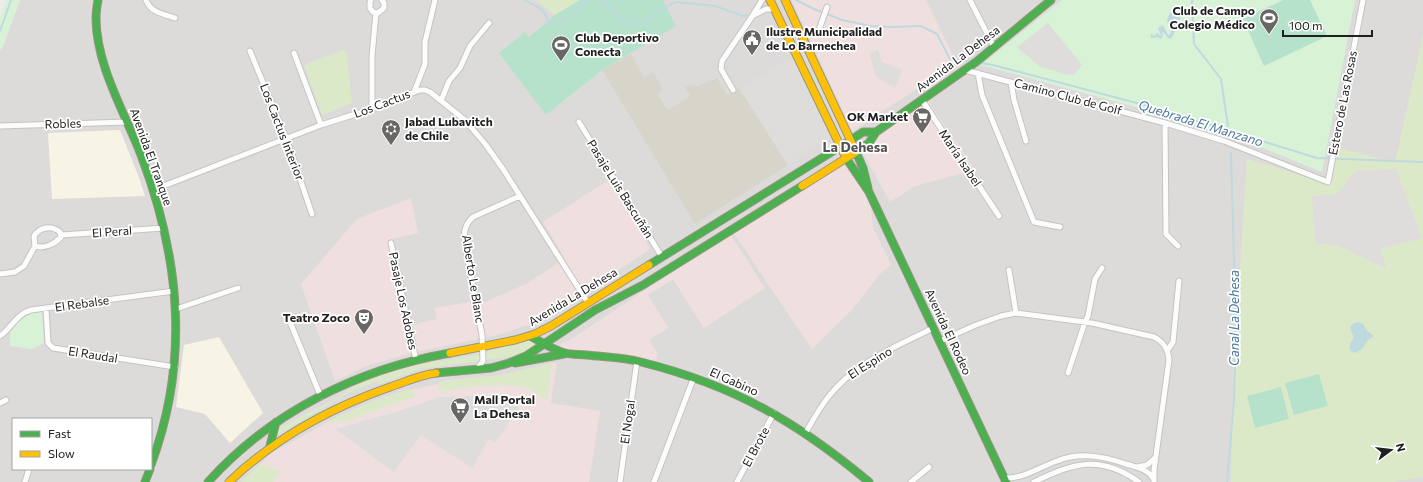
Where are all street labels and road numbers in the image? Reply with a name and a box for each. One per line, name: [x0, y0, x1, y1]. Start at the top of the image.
street label: Avenida La Dehesa: [913, 22, 1002, 94]
street label: Estero de Las Rosas: [1325, 49, 1359, 156]
street label: Camino Club de Golf: [1013, 75, 1124, 117]
street label: Los Cactus Interior: [258, 81, 308, 182]
street label: Los Cactus: [351, 86, 412, 120]
street label: Avenida El Tranque: [128, 106, 176, 207]
street label: Robles: [44, 115, 82, 131]
street label: María Isabel: [937, 126, 985, 189]
street label: Pasaje Luis Bascuñán: [585, 137, 657, 240]
street label: El Peral: [91, 223, 132, 239]
street label: Alberto Le Blanc: [460, 234, 488, 324]
street label: Pasaje Los Adobes: [387, 250, 421, 351]
street label: Avenida La Dehesa: [526, 264, 619, 328]
street label: Avenida El Rodeo: [923, 286, 975, 377]
street label: El Rebalse: [54, 292, 110, 314]
street label: El Raudal: [68, 343, 119, 365]
street label: El Espino: [845, 343, 894, 381]
street label: El Gabino: [708, 364, 761, 398]
street label: El Nogal: [617, 399, 637, 445]
street label: El Brote: [739, 424, 771, 469]

